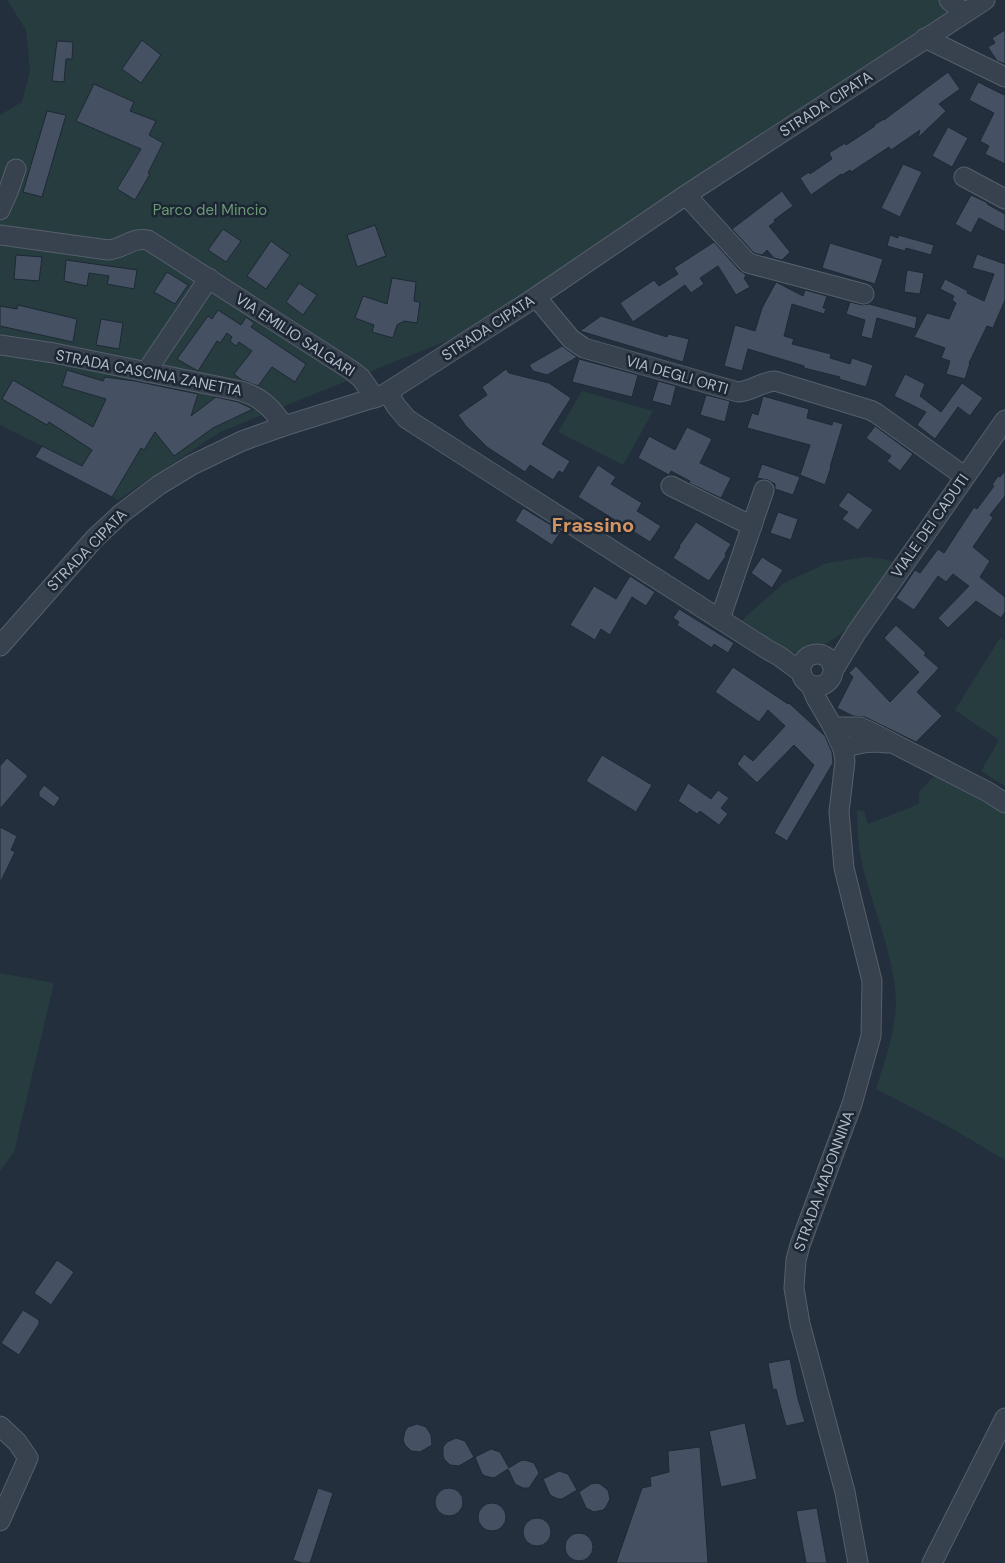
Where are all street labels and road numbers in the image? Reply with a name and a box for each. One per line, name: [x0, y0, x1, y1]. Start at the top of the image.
street label: STRADA CIPATA: [776, 66, 876, 141]
street label: VIA EMILIO SALGARI: [231, 289, 359, 381]
street label: STRADA CIPATA: [438, 290, 538, 365]
street label: STRADA CASCINA ZANETTA: [54, 345, 244, 401]
street label: VIA DEGLI ORTI: [624, 351, 730, 399]
street label: VIALE DEI CADUTI: [887, 470, 973, 582]
street label: STRADA CIPATA: [43, 505, 131, 595]
street label: STRADA MADONNINA: [789, 1108, 859, 1254]

